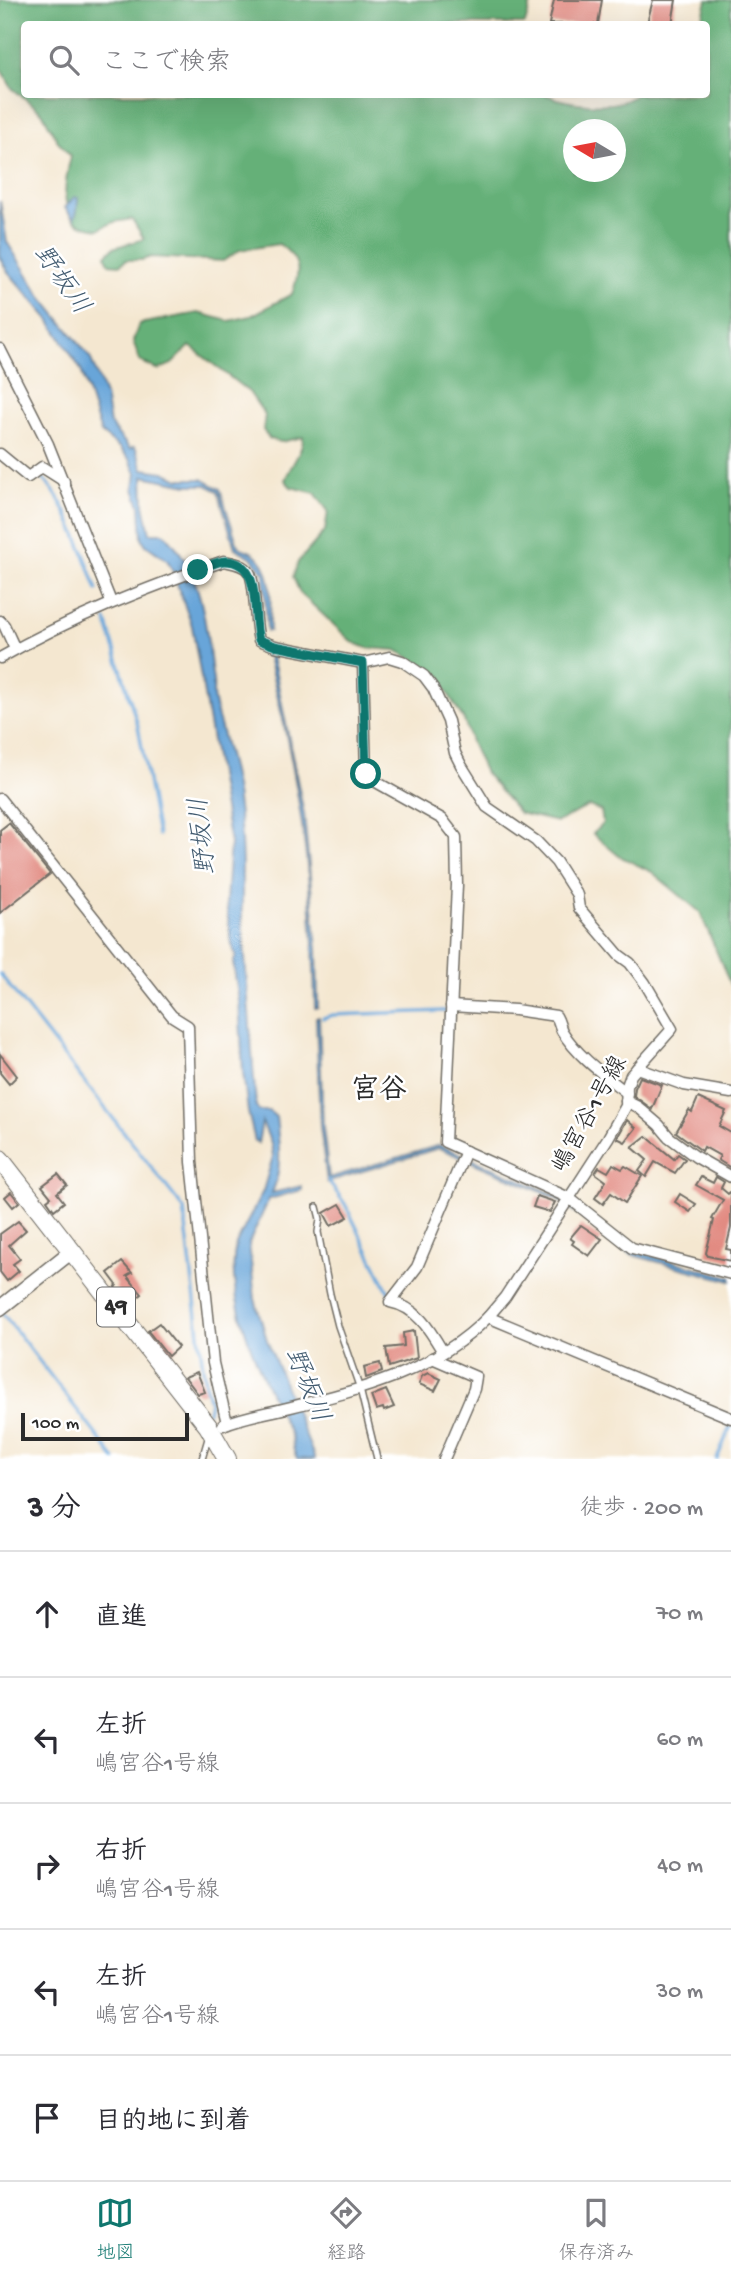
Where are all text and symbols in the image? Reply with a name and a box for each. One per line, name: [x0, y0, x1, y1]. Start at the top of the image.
search box: [21, 21, 710, 98]
icon: search: [45, 41, 83, 79]
text: ここで検索: [101, 49, 231, 80]
north arrow: [563, 119, 626, 182]
water label: 野坂川: [25, 240, 95, 322]
route end: [182, 554, 213, 585]
route start: [350, 758, 381, 789]
water label: 野坂川: [186, 796, 224, 876]
street label: 嶋宮谷1号線: [546, 1051, 635, 1179]
district label: 宮谷: [351, 1073, 407, 1108]
road number: 49: [97, 1288, 135, 1326]
water label: 野坂川: [276, 1344, 334, 1428]
scale bar: [21, 1410, 189, 1442]
text: 100 m: [32, 1413, 79, 1436]
text: 3 分: [28, 1493, 81, 1528]
text: 徒歩 · 200 m: [580, 1496, 703, 1523]
icon: ahead: [28, 1595, 66, 1633]
text: 70 m: [656, 1601, 703, 1628]
text: 直進: [95, 1604, 147, 1635]
text: 左折: [95, 1712, 147, 1743]
icon: left: [28, 1721, 66, 1759]
text: 60 m: [657, 1727, 703, 1754]
text: 嶋宮谷1号線: [95, 1752, 219, 1779]
text: 右折: [95, 1838, 147, 1869]
icon: right: [28, 1847, 66, 1885]
text: 40 m: [657, 1853, 703, 1880]
text: 嶋宮谷1号線: [95, 1878, 219, 1905]
text: 左折: [95, 1964, 147, 1995]
icon: left: [28, 1973, 66, 2011]
text: 30 m: [656, 1979, 703, 2006]
text: 嶋宮谷1号線: [95, 2004, 219, 2031]
icon: arrive: [28, 2099, 66, 2137]
text: 目的地に到着: [95, 2108, 251, 2139]
tab: 地図: [96, 2194, 135, 2266]
tab: 経路: [327, 2194, 366, 2266]
tab: 保存済み: [558, 2194, 635, 2266]

